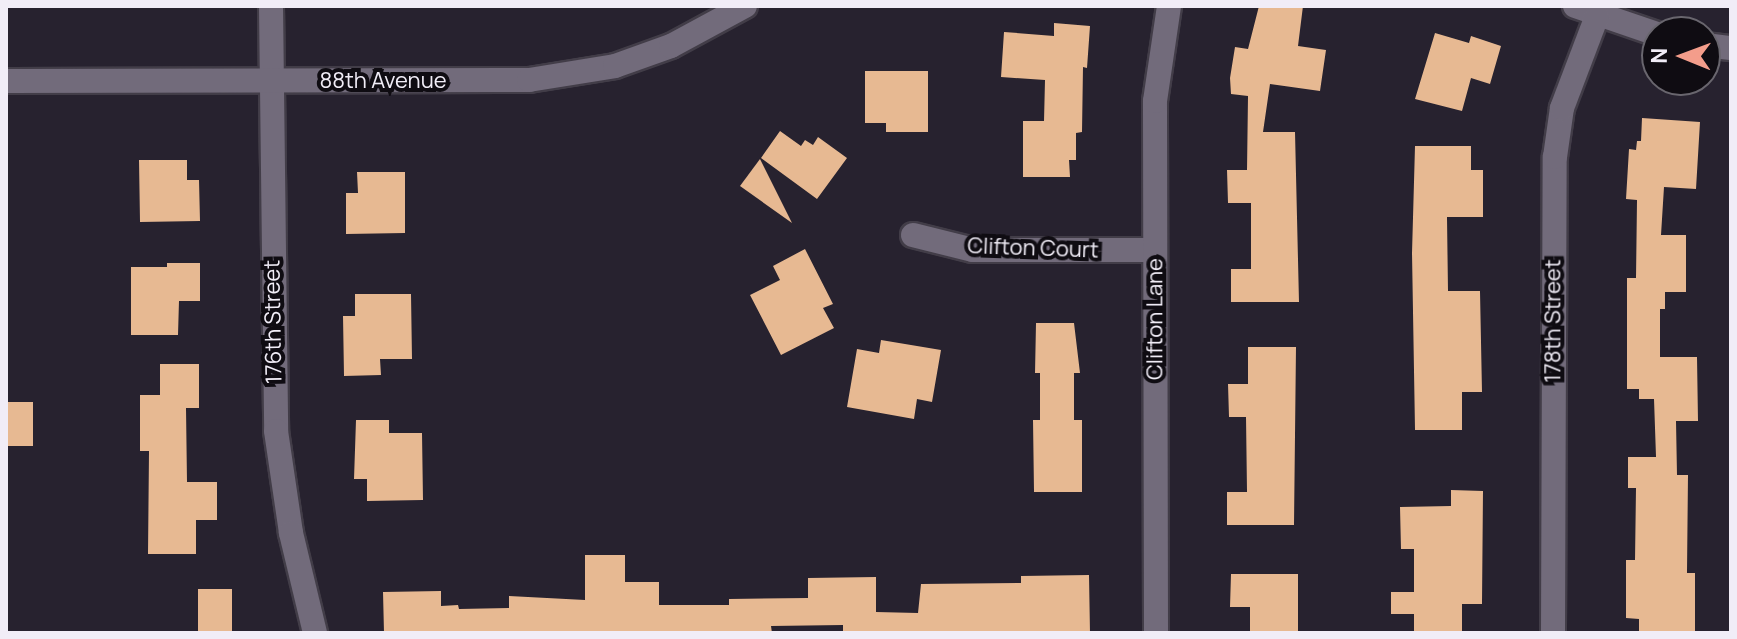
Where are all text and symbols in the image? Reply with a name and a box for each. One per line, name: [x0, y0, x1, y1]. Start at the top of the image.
north arrow: [1641, 16, 1721, 96]
text: N: [1644, 47, 1674, 64]
street label: 88th Avenue: [319, 68, 447, 94]
street label: Clifton Court: [967, 233, 1099, 263]
street label: Clifton Lane: [1142, 258, 1168, 380]
street label: 178th Street: [1540, 259, 1566, 383]
street label: 176th Street: [259, 260, 287, 384]

